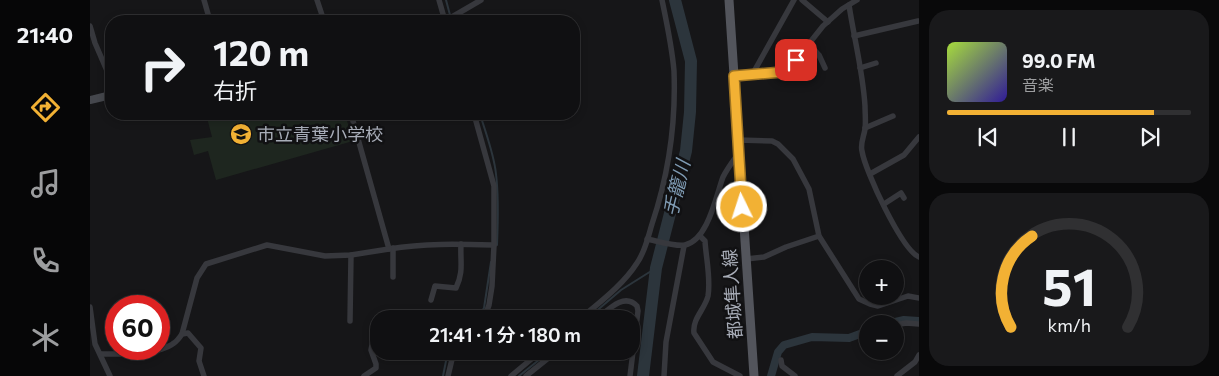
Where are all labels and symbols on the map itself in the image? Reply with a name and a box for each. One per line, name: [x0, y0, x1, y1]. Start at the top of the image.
pin: [775, 39, 817, 81]
school or university icon: 市立青葉小学校: [229, 122, 253, 146]
place label: 市立青葉小学校: [257, 123, 383, 145]
water label: 手籠川: [658, 156, 695, 218]
position arrow: [715, 180, 767, 232]
street label: 都城隼人線: [718, 248, 746, 340]
speed limit sign: 60: [105, 295, 170, 360]

